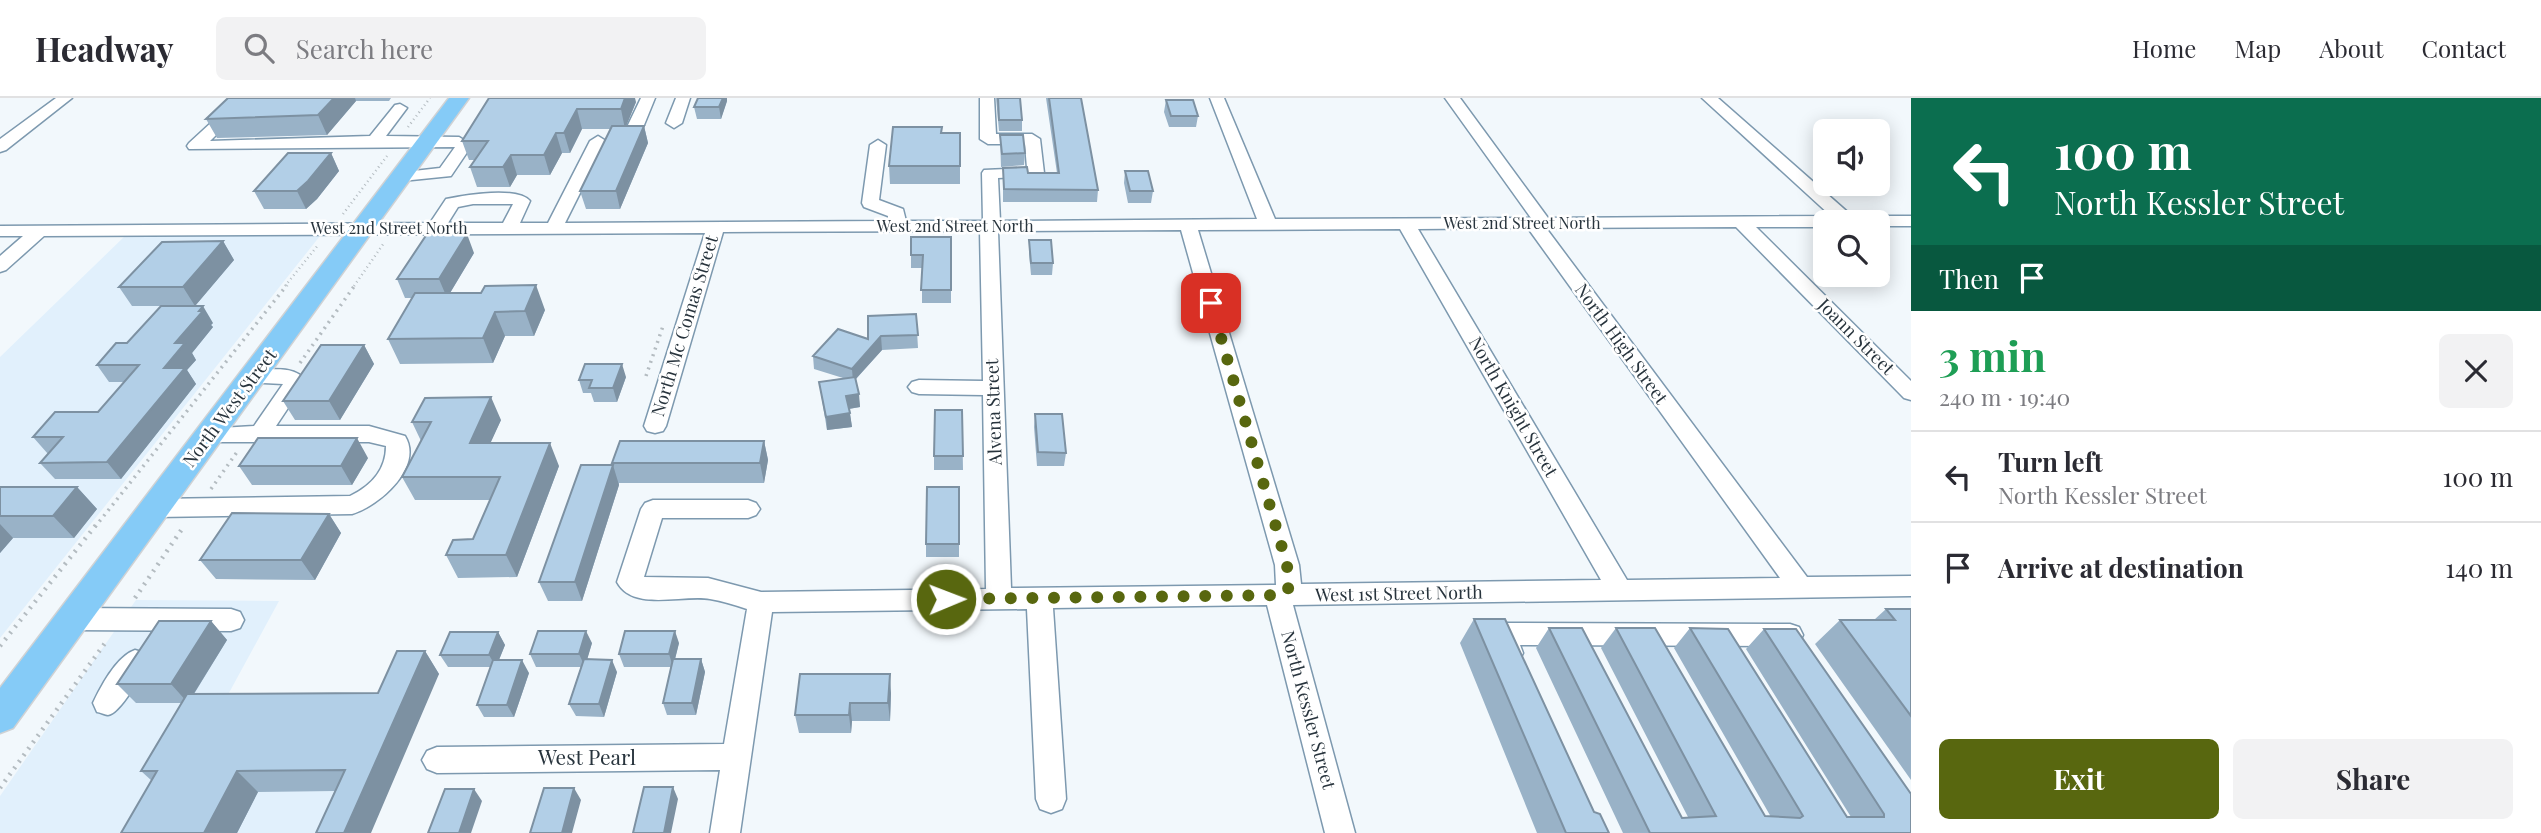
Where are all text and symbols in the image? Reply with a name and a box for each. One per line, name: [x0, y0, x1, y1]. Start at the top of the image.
search box: [216, 17, 706, 80]
text: Headway: [35, 26, 174, 70]
icon: search: [240, 29, 278, 67]
text: Search here: [296, 31, 433, 66]
text: Home: [2132, 32, 2196, 64]
text: Map: [2234, 32, 2281, 64]
text: About: [2319, 32, 2383, 64]
text: Contact: [2421, 32, 2506, 64]
text: 100 m: [2054, 117, 2192, 182]
map controls: [1813, 119, 1890, 287]
button: sound: [1813, 119, 1890, 196]
icon: left: [1939, 126, 2030, 217]
text: North Kessler Street: [2054, 180, 2344, 223]
button: search: [1813, 210, 1890, 287]
street label: West 2nd Street North: [1442, 212, 1601, 233]
street label: West 2nd Street North: [875, 215, 1034, 236]
street label: West 2nd Street North: [309, 217, 468, 238]
street label: North Mc Comas Street: [645, 232, 723, 419]
icon: arrive: [2013, 259, 2051, 297]
text: Then: [1939, 261, 1999, 296]
pin: [1181, 273, 1241, 333]
street label: North High Street: [1570, 278, 1674, 409]
icon: arrive: [1192, 284, 1230, 322]
street label: Joann Street: [1813, 292, 1901, 380]
text: 3 min: [1939, 327, 2046, 383]
street label: North Knight Street: [1464, 332, 1564, 482]
button: close: [2439, 334, 2513, 408]
street label: North West Street: [177, 343, 282, 471]
street label: Alvena Street: [979, 358, 1007, 467]
text: 240 m · 19:40: [1939, 381, 2070, 412]
text: Turn left: [1998, 444, 2103, 479]
icon: left: [1939, 458, 1977, 496]
text: 100 m: [2443, 459, 2513, 494]
text: North Kessler Street: [1998, 479, 2207, 510]
icon: arrive: [1939, 549, 1977, 587]
text: Arrive at destination: [1998, 550, 2244, 585]
text: 140 m: [2445, 550, 2513, 585]
position arrow: [909, 562, 983, 636]
street label: West 1st Street North: [1314, 580, 1483, 606]
street label: North Kessler Street: [1276, 628, 1342, 792]
button: Exit: [1939, 739, 2219, 819]
button: Share: [2233, 739, 2513, 819]
street label: West Pearl: [537, 742, 636, 770]

